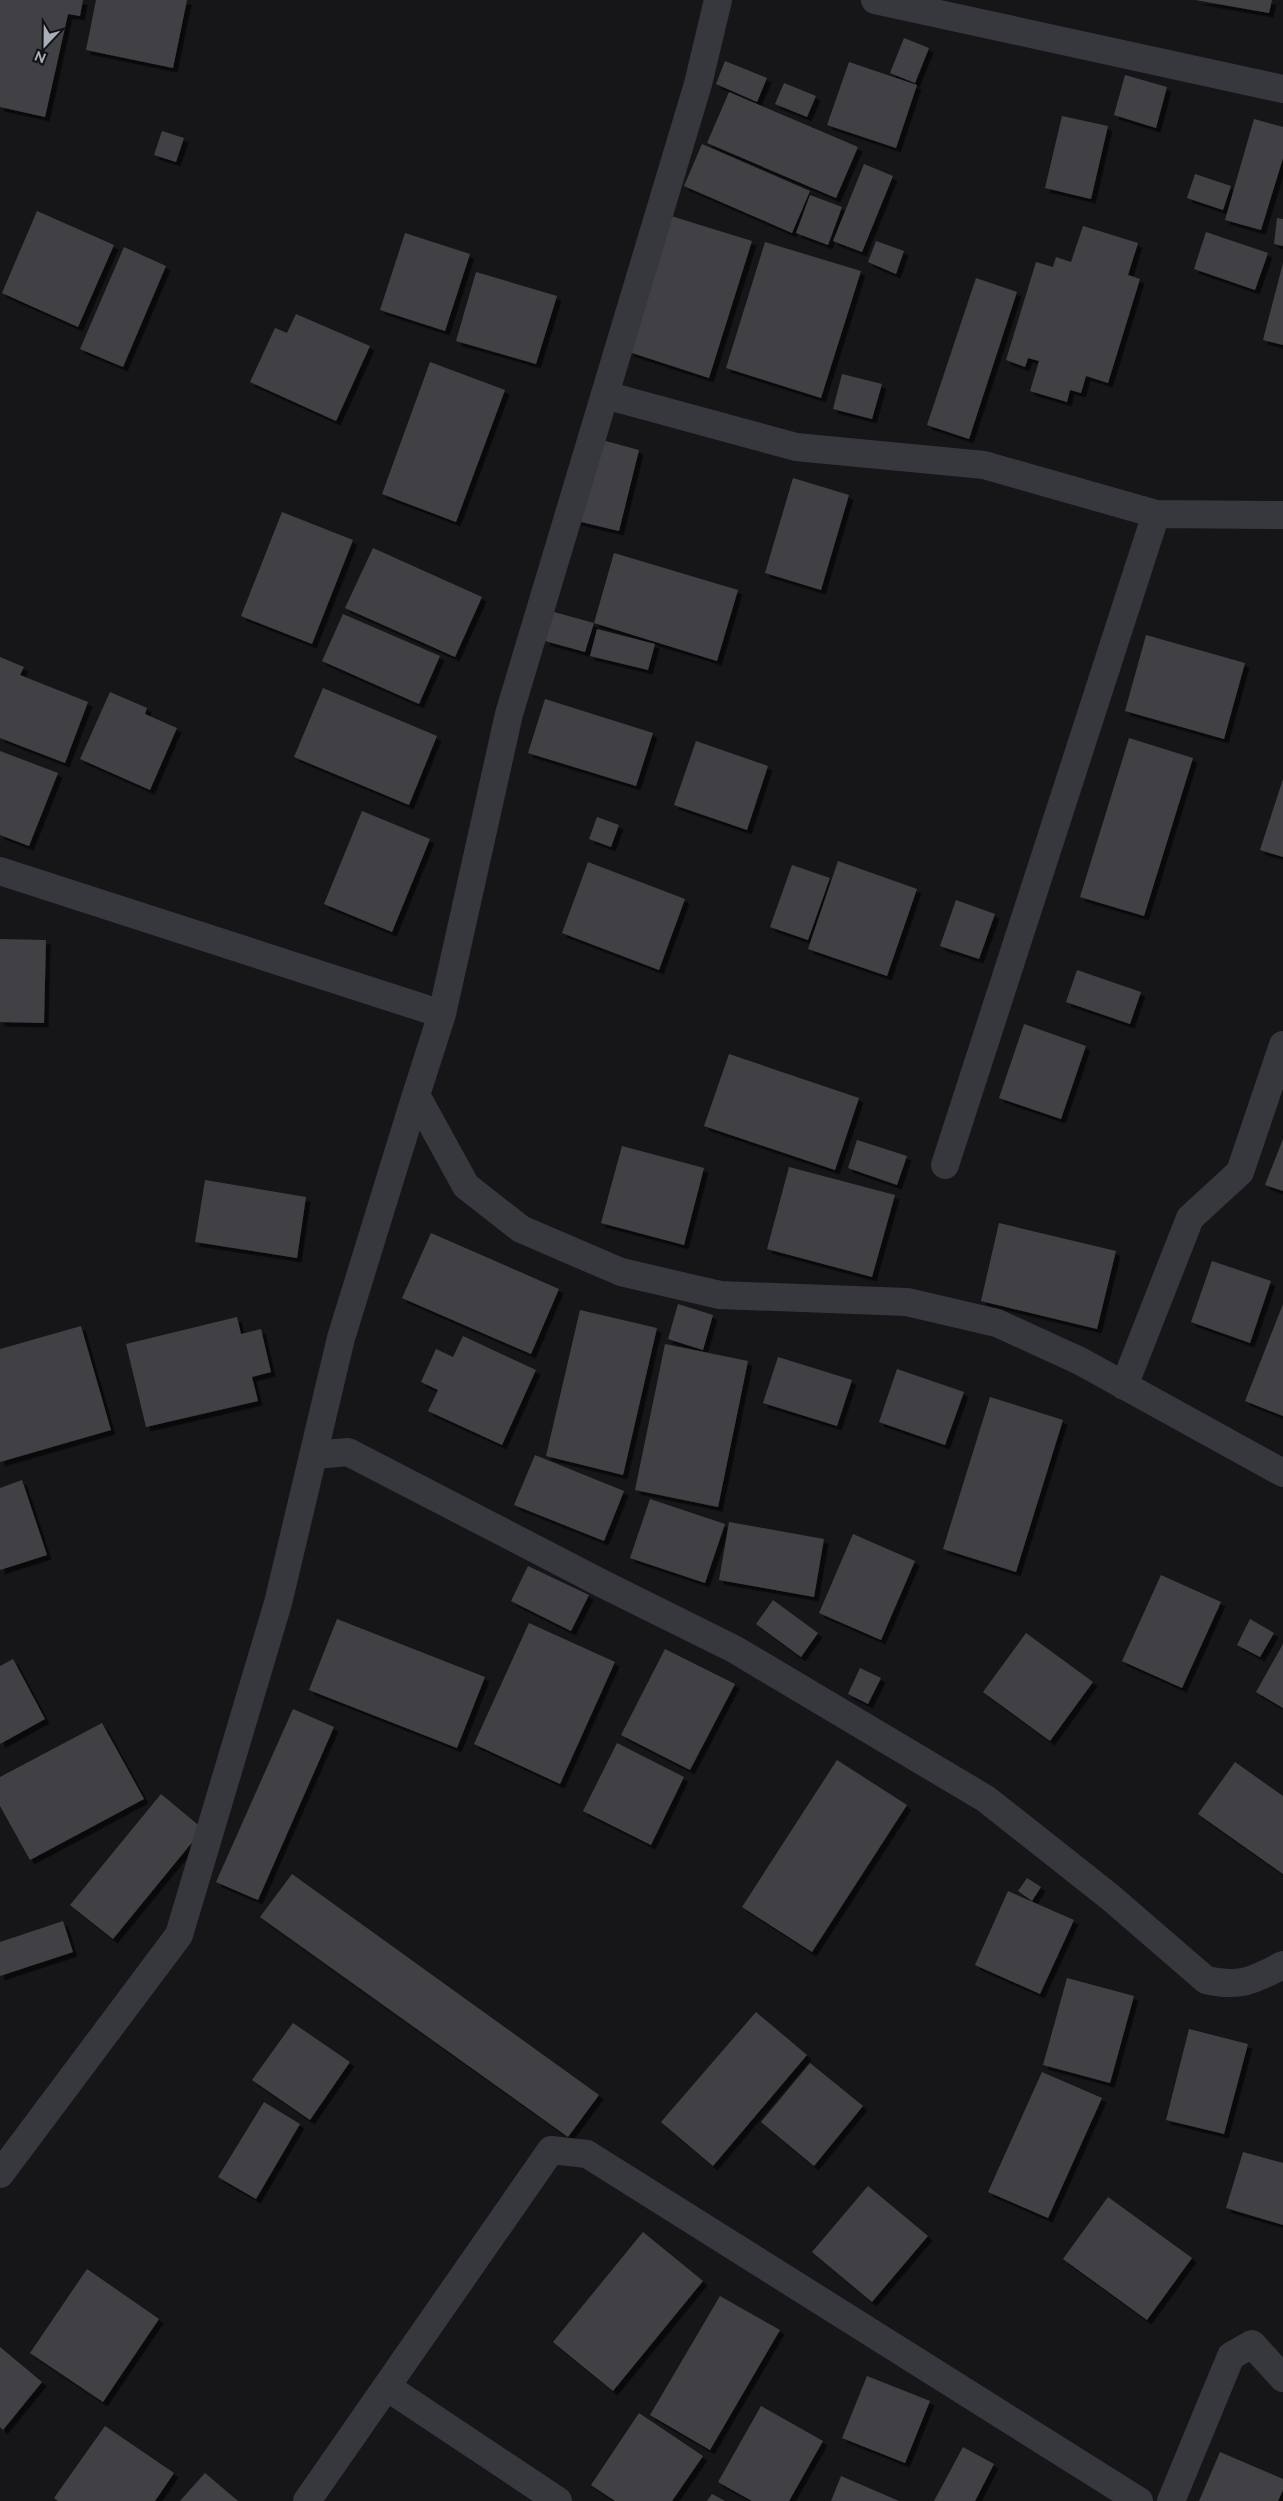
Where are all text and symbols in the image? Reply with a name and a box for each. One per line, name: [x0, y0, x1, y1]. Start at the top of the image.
north arrow: [20, 20, 70, 70]
text: N: [32, 48, 48, 66]

